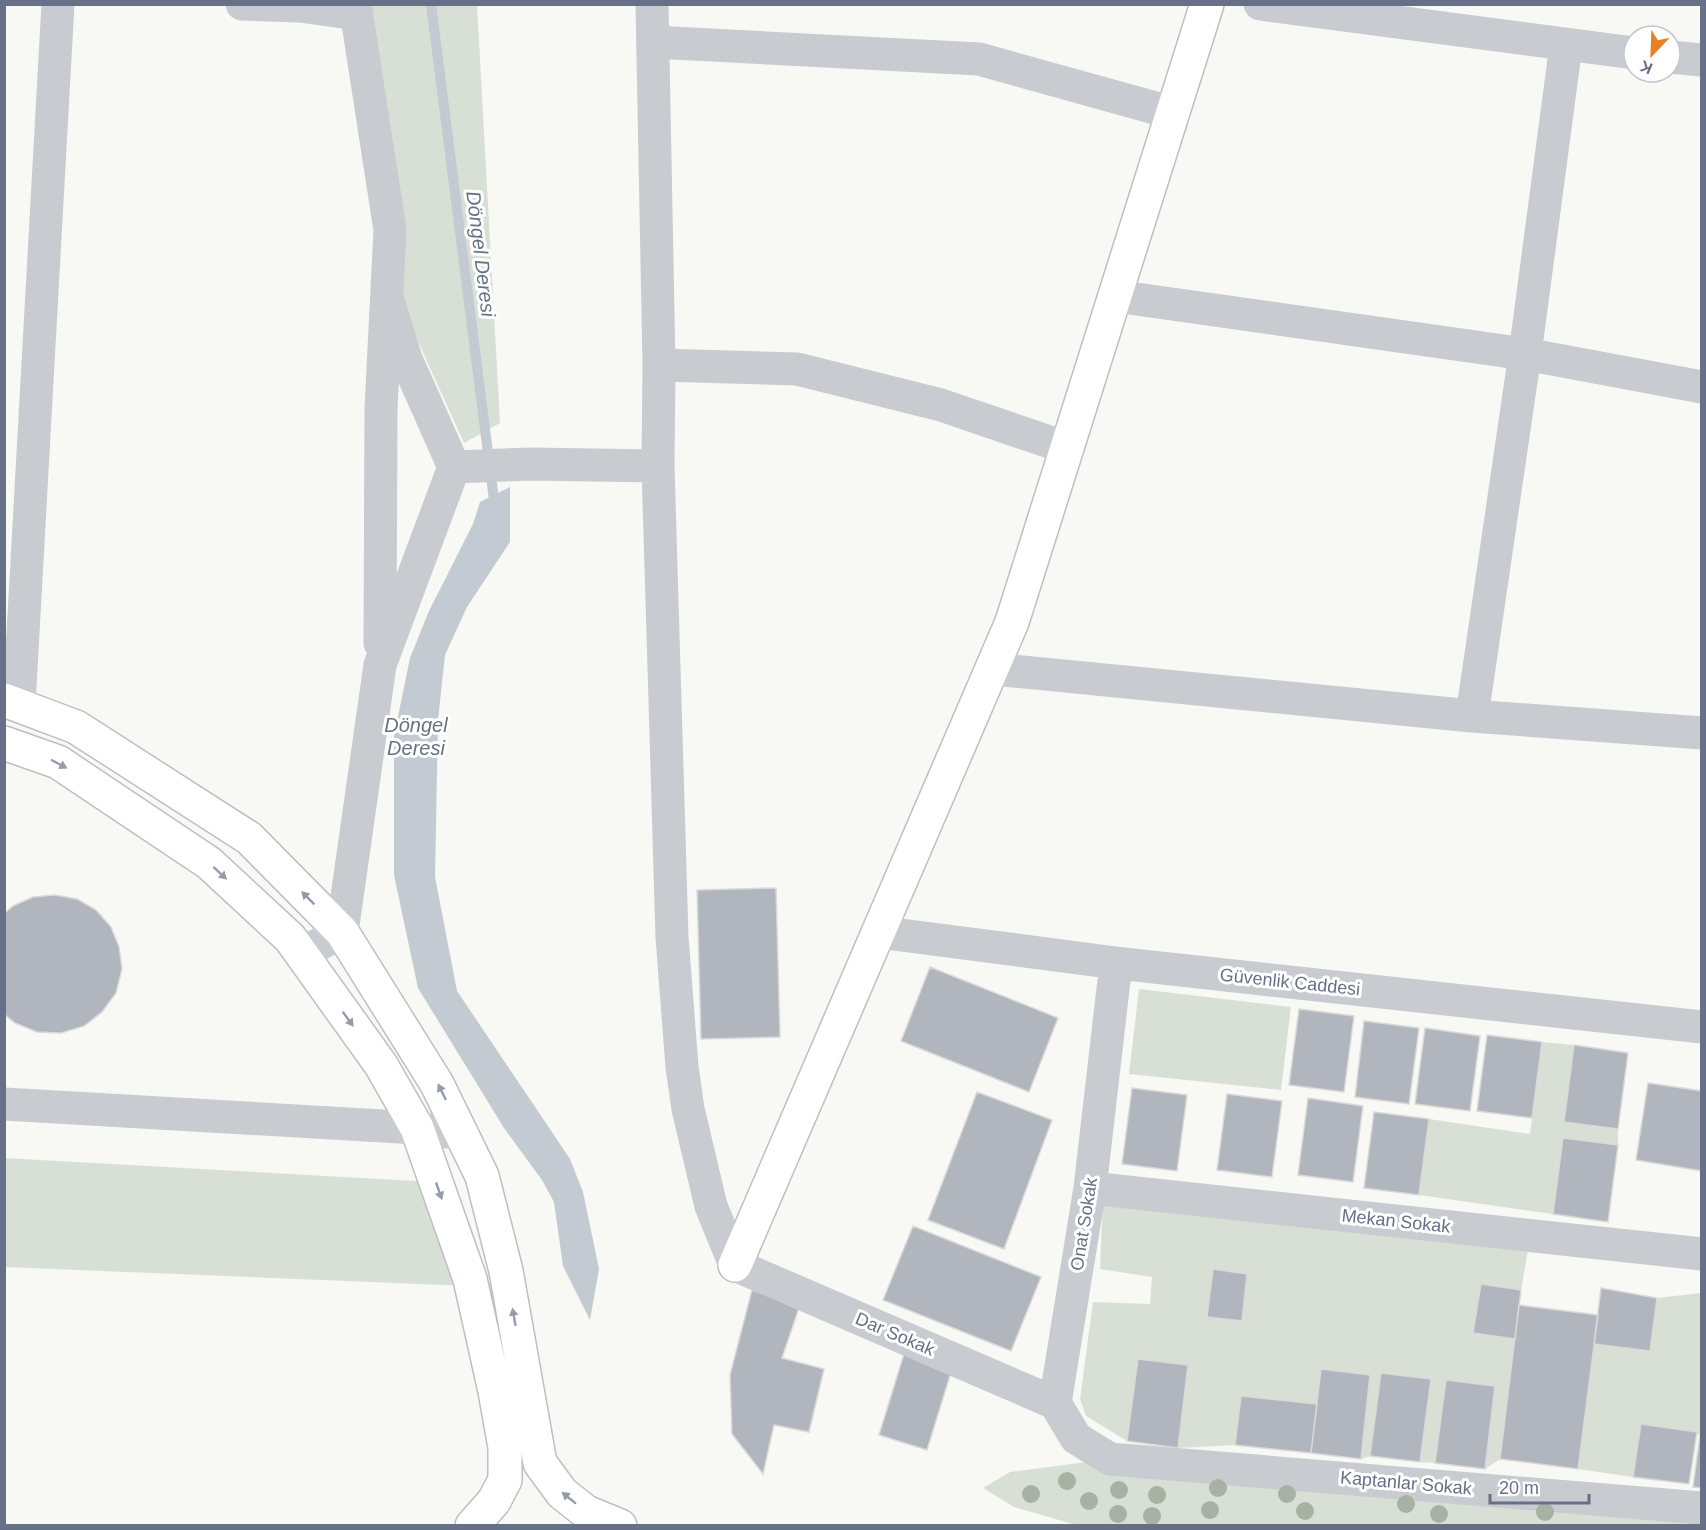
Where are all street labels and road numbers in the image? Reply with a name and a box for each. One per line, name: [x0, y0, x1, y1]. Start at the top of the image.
street label: Güvenlik Caddesi: [1219, 965, 1361, 999]
street label: Onat Sokak: [1067, 1175, 1101, 1272]
street label: Mekan Sokak: [1341, 1205, 1452, 1237]
street label: Dar Sokak: [852, 1308, 938, 1360]
street label: Kaptanlar Sokak: [1339, 1467, 1474, 1499]

